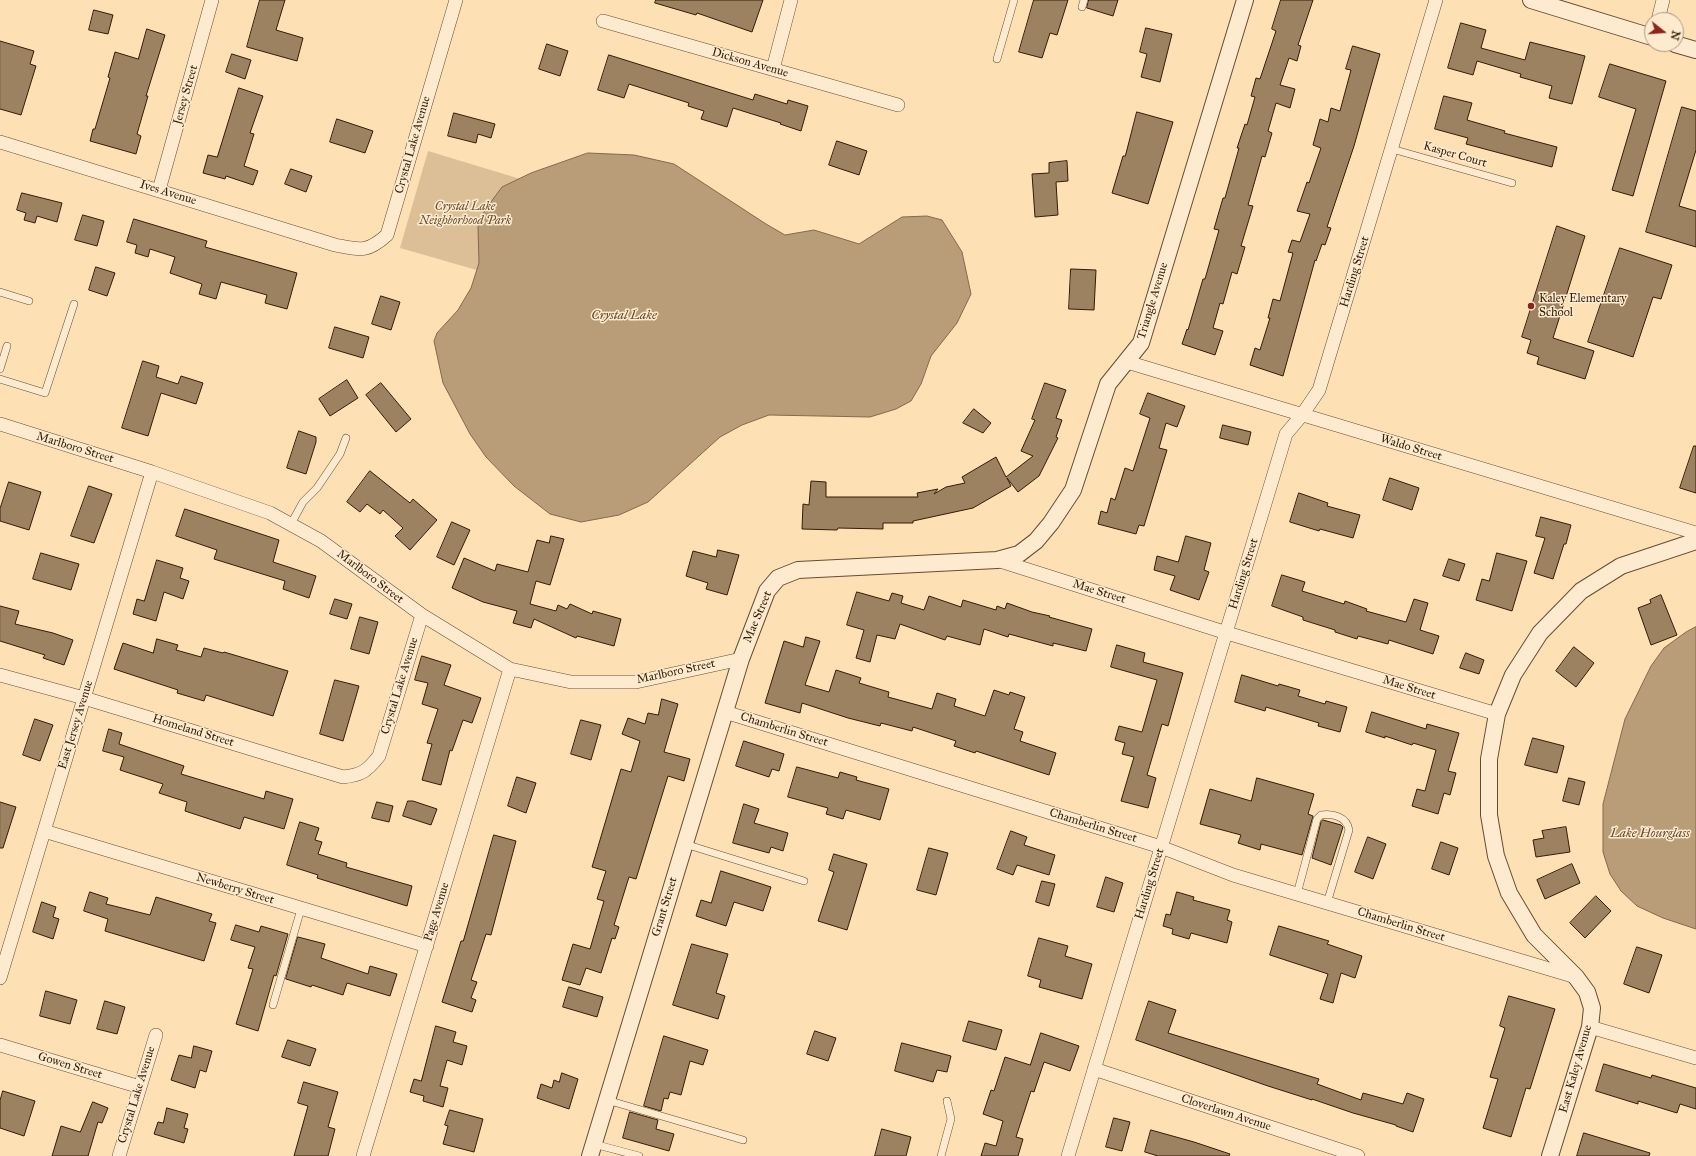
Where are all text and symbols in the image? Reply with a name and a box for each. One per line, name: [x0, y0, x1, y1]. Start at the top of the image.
north arrow: [1644, 12, 1684, 52]
text: N: [1667, 29, 1683, 42]
street label: Dickson Avenue: [710, 45, 790, 81]
street label: Jersey Street: [171, 63, 201, 127]
street label: Crystal Lake Avenue: [392, 95, 434, 195]
street label: Kasper Court: [1422, 139, 1488, 171]
street label: Ives Avenue: [138, 178, 198, 208]
park label: Crystal Lake Neighborhood Park: [419, 200, 511, 228]
street label: Harding Street: [1337, 235, 1373, 309]
street label: Triangle Avenue: [1134, 261, 1172, 341]
place label: Kaley Elementary School: [1539, 292, 1627, 320]
marker: Kaley Elementary School: [1526, 301, 1536, 311]
water label: Crystal Lake: [591, 308, 657, 324]
street label: Marlboro Street: [35, 429, 115, 467]
street label: Waldo Street: [1378, 432, 1444, 464]
street label: Harding Street: [1226, 537, 1262, 611]
street label: Marlboro Street: [334, 547, 406, 607]
street label: Mae Street: [1071, 577, 1127, 607]
street label: Mae Street: [741, 589, 775, 645]
street label: Crystal Lake Avenue: [378, 636, 422, 736]
street label: Marlboro Street: [635, 657, 717, 687]
street label: Mae Street: [1381, 673, 1437, 703]
street label: East Jersey Avenue: [56, 679, 96, 771]
street label: Chamberlin Street: [739, 710, 829, 750]
street label: Homeland Street: [150, 712, 236, 750]
street label: Chamberlin Street: [1048, 806, 1138, 846]
water label: Lake Hourglass: [1610, 826, 1690, 842]
street label: Harding Street: [1132, 847, 1168, 921]
street label: Newberry Street: [194, 870, 276, 908]
street label: Grant Street: [649, 876, 681, 938]
street label: Page Avenue: [421, 881, 453, 943]
street label: Chamberlin Street: [1356, 905, 1446, 945]
street label: East Kaley Avenue: [1557, 1023, 1595, 1115]
street label: Crystal Lake Avenue: [115, 1045, 159, 1145]
street label: Gowen Street: [36, 1049, 104, 1083]
street label: Cloverlawn Avenue: [1179, 1092, 1273, 1134]

